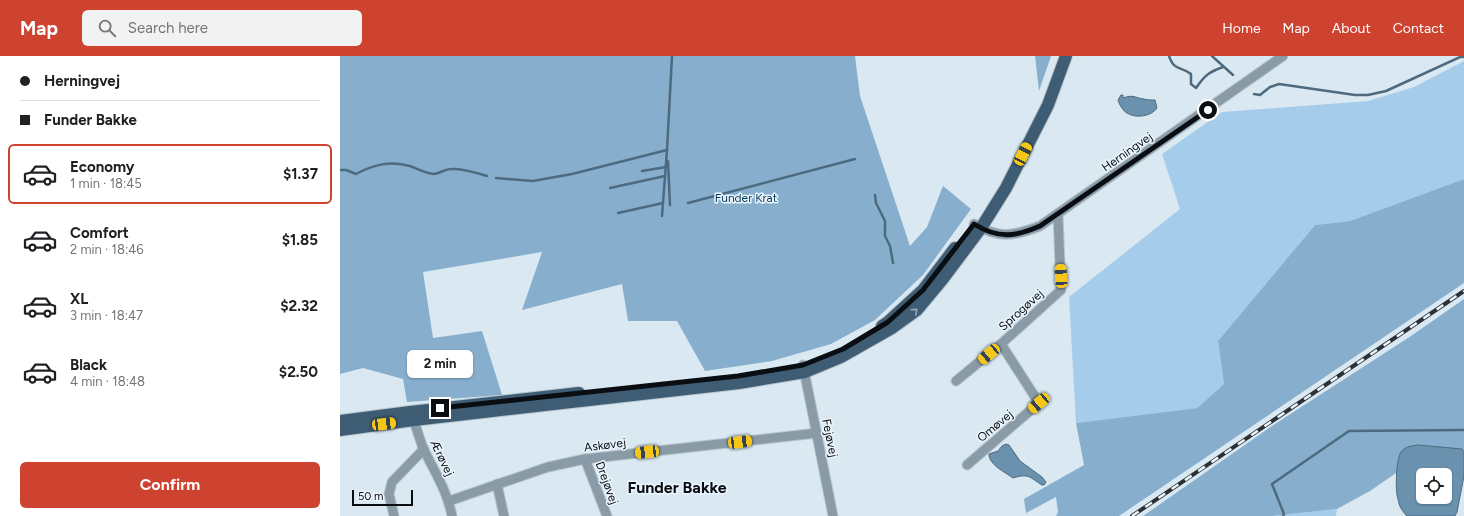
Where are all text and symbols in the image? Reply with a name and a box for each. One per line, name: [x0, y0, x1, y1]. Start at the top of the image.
search box: [82, 10, 362, 46]
text: Map: [20, 17, 58, 40]
icon: search: [96, 17, 118, 39]
text: Search here: [128, 19, 208, 37]
text: Home: [1222, 20, 1261, 37]
text: Map: [1283, 20, 1310, 37]
text: About: [1332, 20, 1371, 37]
text: Contact: [1393, 20, 1444, 37]
text: Herningvej: [44, 72, 120, 90]
route start: [1199, 101, 1217, 119]
text: Funder Bakke: [44, 111, 137, 129]
street label: Herningvej: [1099, 129, 1155, 175]
car: [1012, 141, 1034, 167]
icon: car: [22, 156, 58, 192]
text: Economy: [70, 158, 135, 176]
text: $1.37: [283, 165, 318, 183]
text: 1 min · 18:45: [70, 176, 142, 191]
park label: Funder Krat: [715, 191, 778, 205]
icon: car: [22, 222, 58, 258]
text: Comfort: [70, 224, 129, 242]
text: $1.85: [282, 231, 318, 249]
text: 2 min · 18:46: [70, 242, 144, 257]
car: [1054, 264, 1068, 288]
street label: Sprogøvej: [996, 286, 1046, 334]
icon: car: [22, 288, 58, 324]
text: XL: [70, 290, 88, 308]
text: $2.32: [280, 297, 318, 315]
text: 3 min · 18:47: [70, 308, 143, 323]
one-way arrow: [910, 308, 918, 316]
car: [976, 342, 1002, 366]
callout: 2 min: [407, 350, 473, 378]
icon: car: [22, 354, 58, 390]
text: Black: [70, 356, 107, 374]
text: 2 min: [424, 356, 456, 371]
text: $2.50: [279, 363, 318, 381]
text: 4 min · 18:48: [70, 374, 145, 389]
car: [1026, 391, 1052, 415]
route end: [431, 399, 449, 417]
street label: Omøvej: [974, 407, 1016, 445]
car: [371, 417, 397, 431]
street label: Fejøvej: [819, 418, 841, 458]
street label: Askøvej: [583, 435, 627, 455]
car: [727, 435, 753, 449]
street label: Ærøvej: [427, 438, 457, 478]
car: [634, 445, 660, 459]
street label: Drejøvej: [593, 460, 621, 506]
button: Confirm: [20, 462, 320, 508]
map controls: [1416, 468, 1452, 504]
button: locate: [1416, 468, 1452, 504]
district label: Funder Bakke: [627, 478, 727, 497]
scale bar: [352, 488, 413, 507]
text: 50 m: [358, 490, 383, 503]

